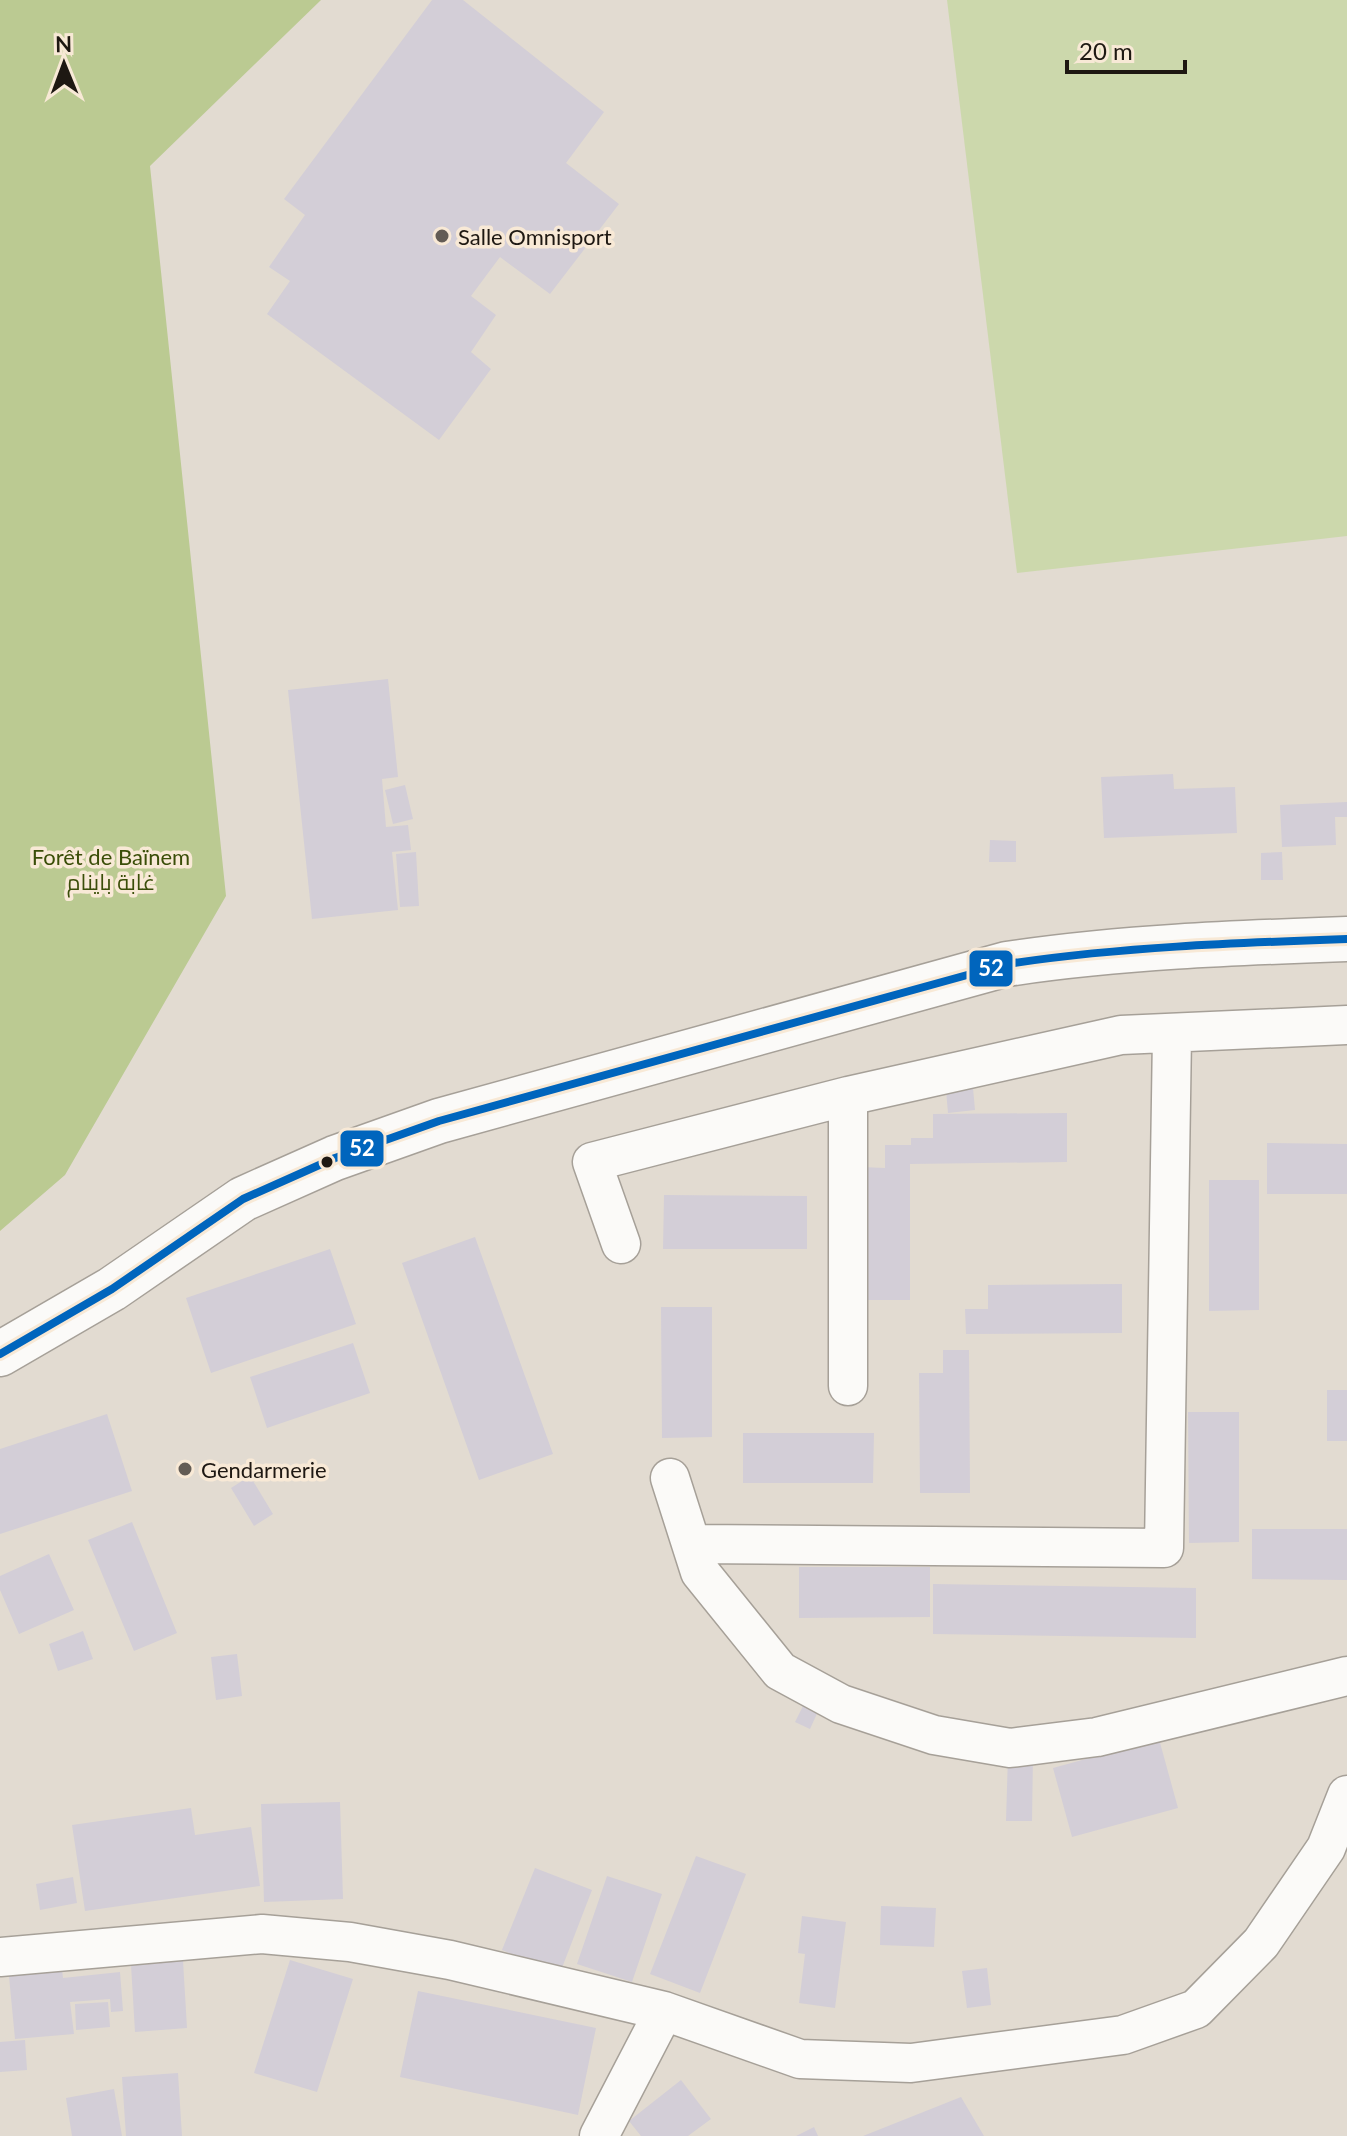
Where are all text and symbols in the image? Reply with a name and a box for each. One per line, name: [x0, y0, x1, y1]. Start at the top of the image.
north arrow: [24, 24, 104, 104]
scale bar: [1067, 24, 1185, 74]
text: N: [55, 30, 72, 57]
text: 20 m: [1079, 36, 1133, 65]
place label: Salle Omnisport: [458, 223, 612, 250]
marker: Salle Omnisport: [433, 227, 451, 245]
park label: Forêt de Baïnem غابة باينام: [32, 843, 190, 898]
line badge: 52: [968, 949, 1014, 988]
text: 52: [978, 954, 1004, 981]
line badge: 52: [339, 1129, 385, 1168]
text: 52: [349, 1134, 375, 1161]
unlabelled marker: [319, 1154, 335, 1170]
place label: Gendarmerie: [201, 1456, 327, 1483]
marker: Gendarmerie: [176, 1460, 194, 1478]

